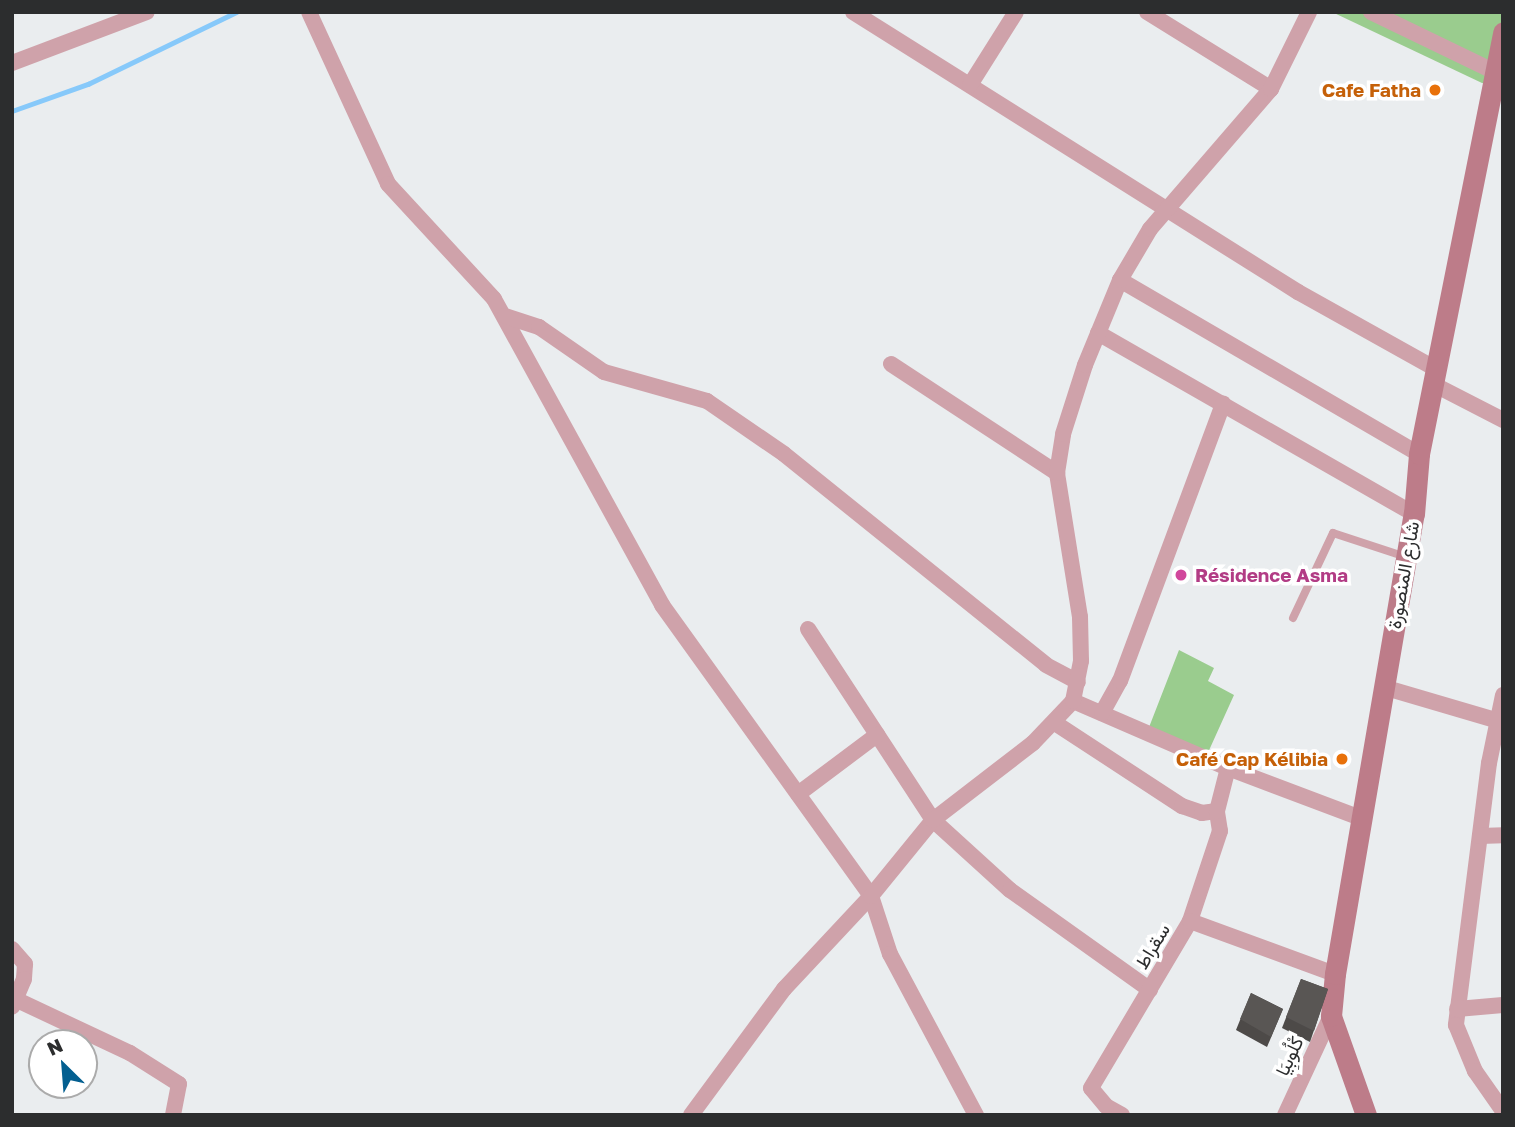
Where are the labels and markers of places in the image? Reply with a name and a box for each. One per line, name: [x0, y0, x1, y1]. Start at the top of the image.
place label: Cafe Fatha: [1322, 79, 1421, 101]
marker: Cafe Fatha: [1427, 82, 1443, 98]
place label: Résidence Asma: [1195, 564, 1348, 586]
marker: Résidence Asma: [1173, 567, 1189, 583]
place label: Café Cap Kélibia: [1176, 748, 1328, 770]
marker: Café Cap Kélibia: [1334, 751, 1350, 767]

